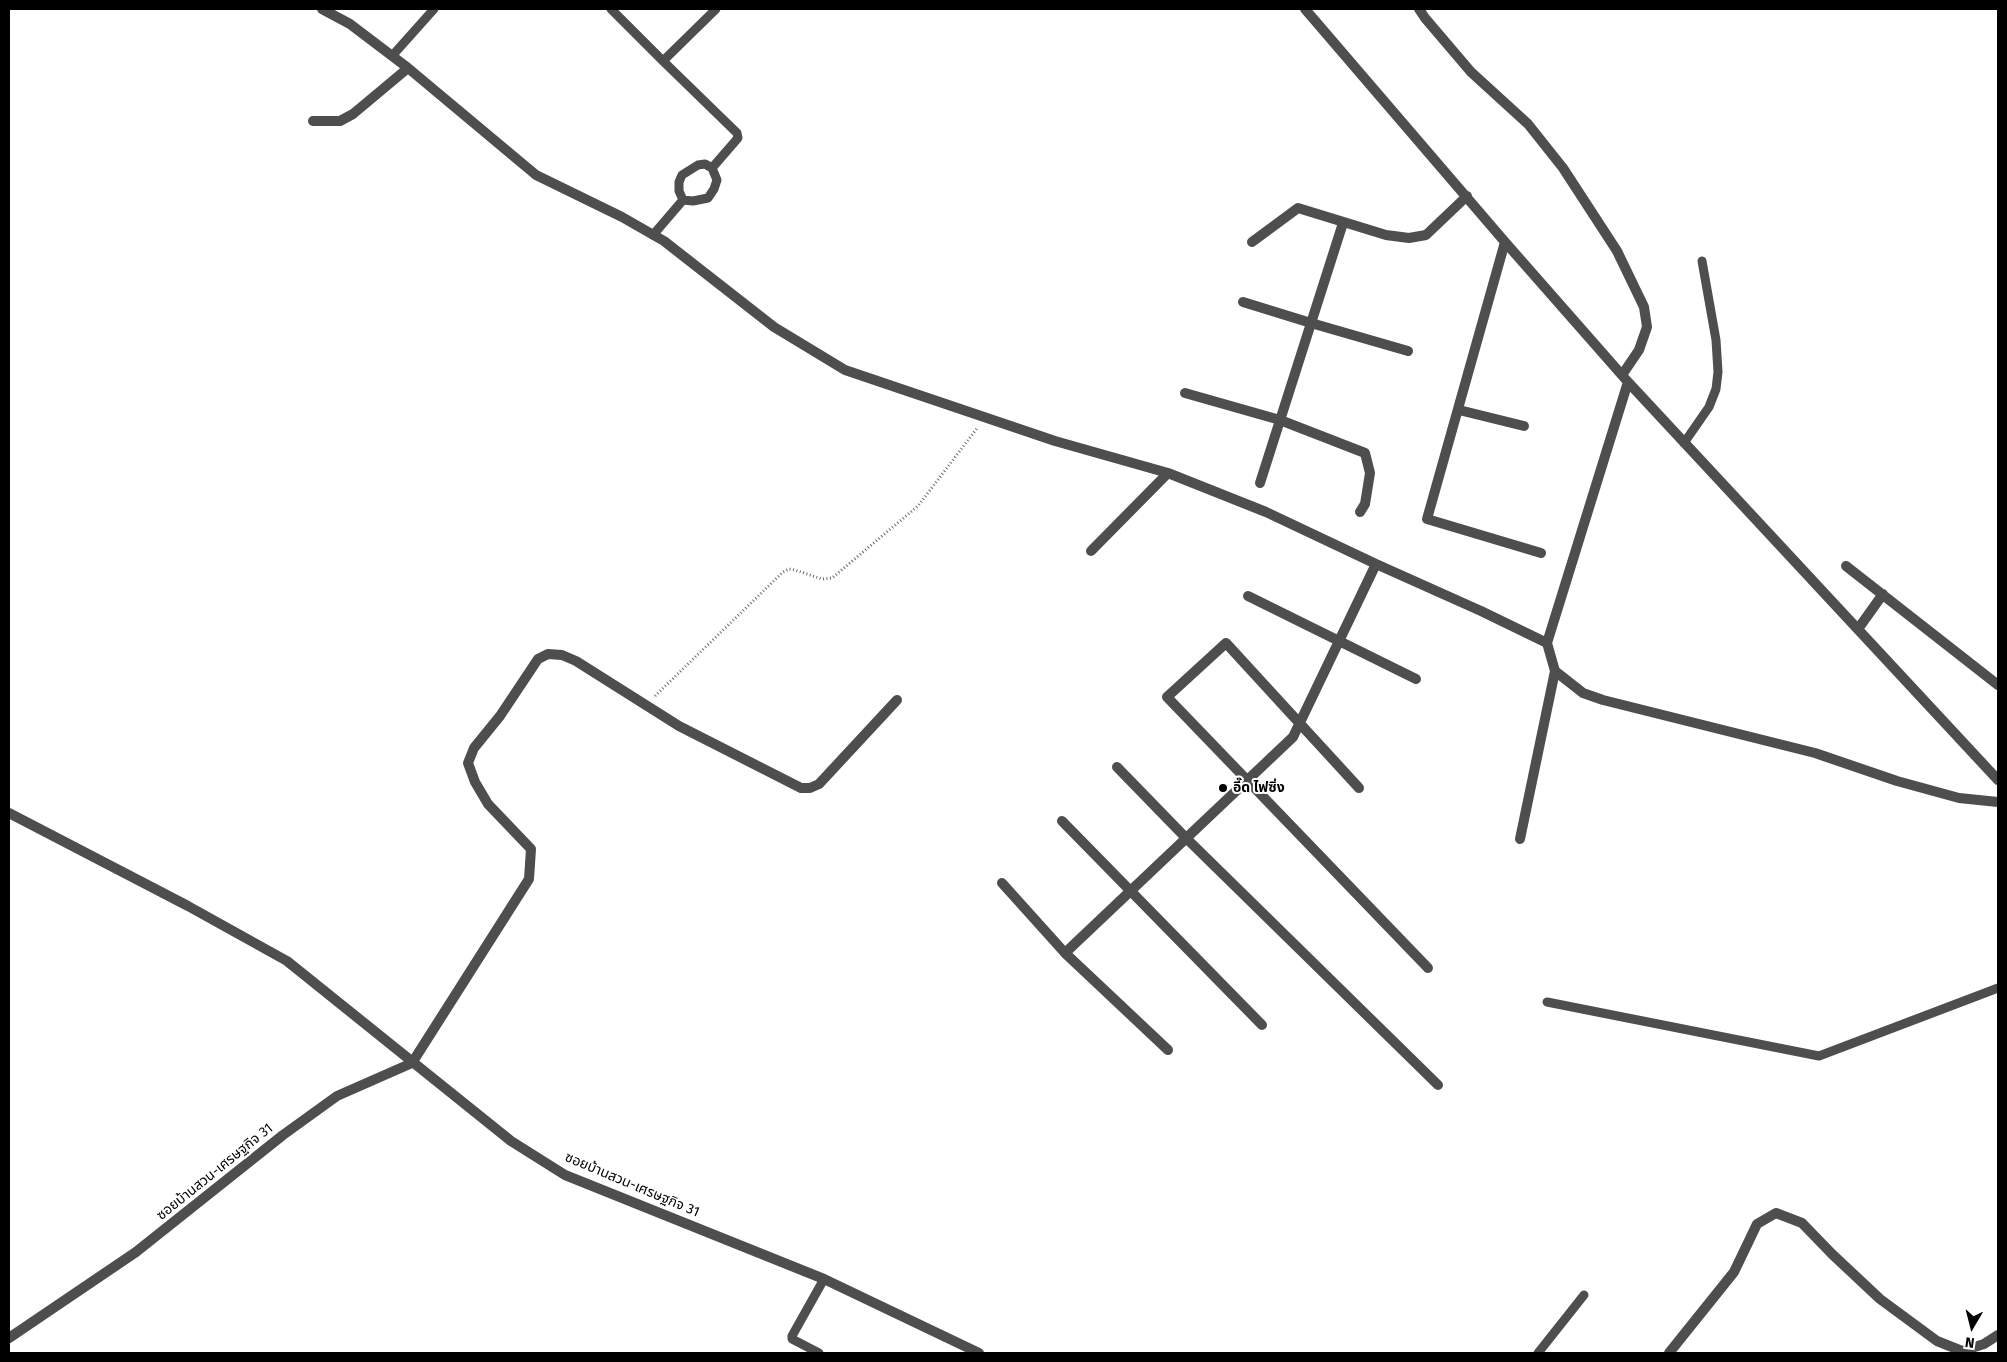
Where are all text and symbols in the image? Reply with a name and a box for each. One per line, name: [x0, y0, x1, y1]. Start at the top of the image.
place label: อี๊ด ไฟซิ่ง: [1233, 780, 1285, 796]
marker: อี๊ด ไฟซิ่ง: [1217, 782, 1229, 794]
street label: ซอยบ้านสวน-เศรษฐกิจ 31: [154, 1120, 276, 1224]
street label: ซอยบ้านสวน-เศรษฐกิจ 31: [562, 1149, 702, 1221]
north arrow: [1947, 1302, 1997, 1352]
text: N: [1964, 1333, 1976, 1351]

